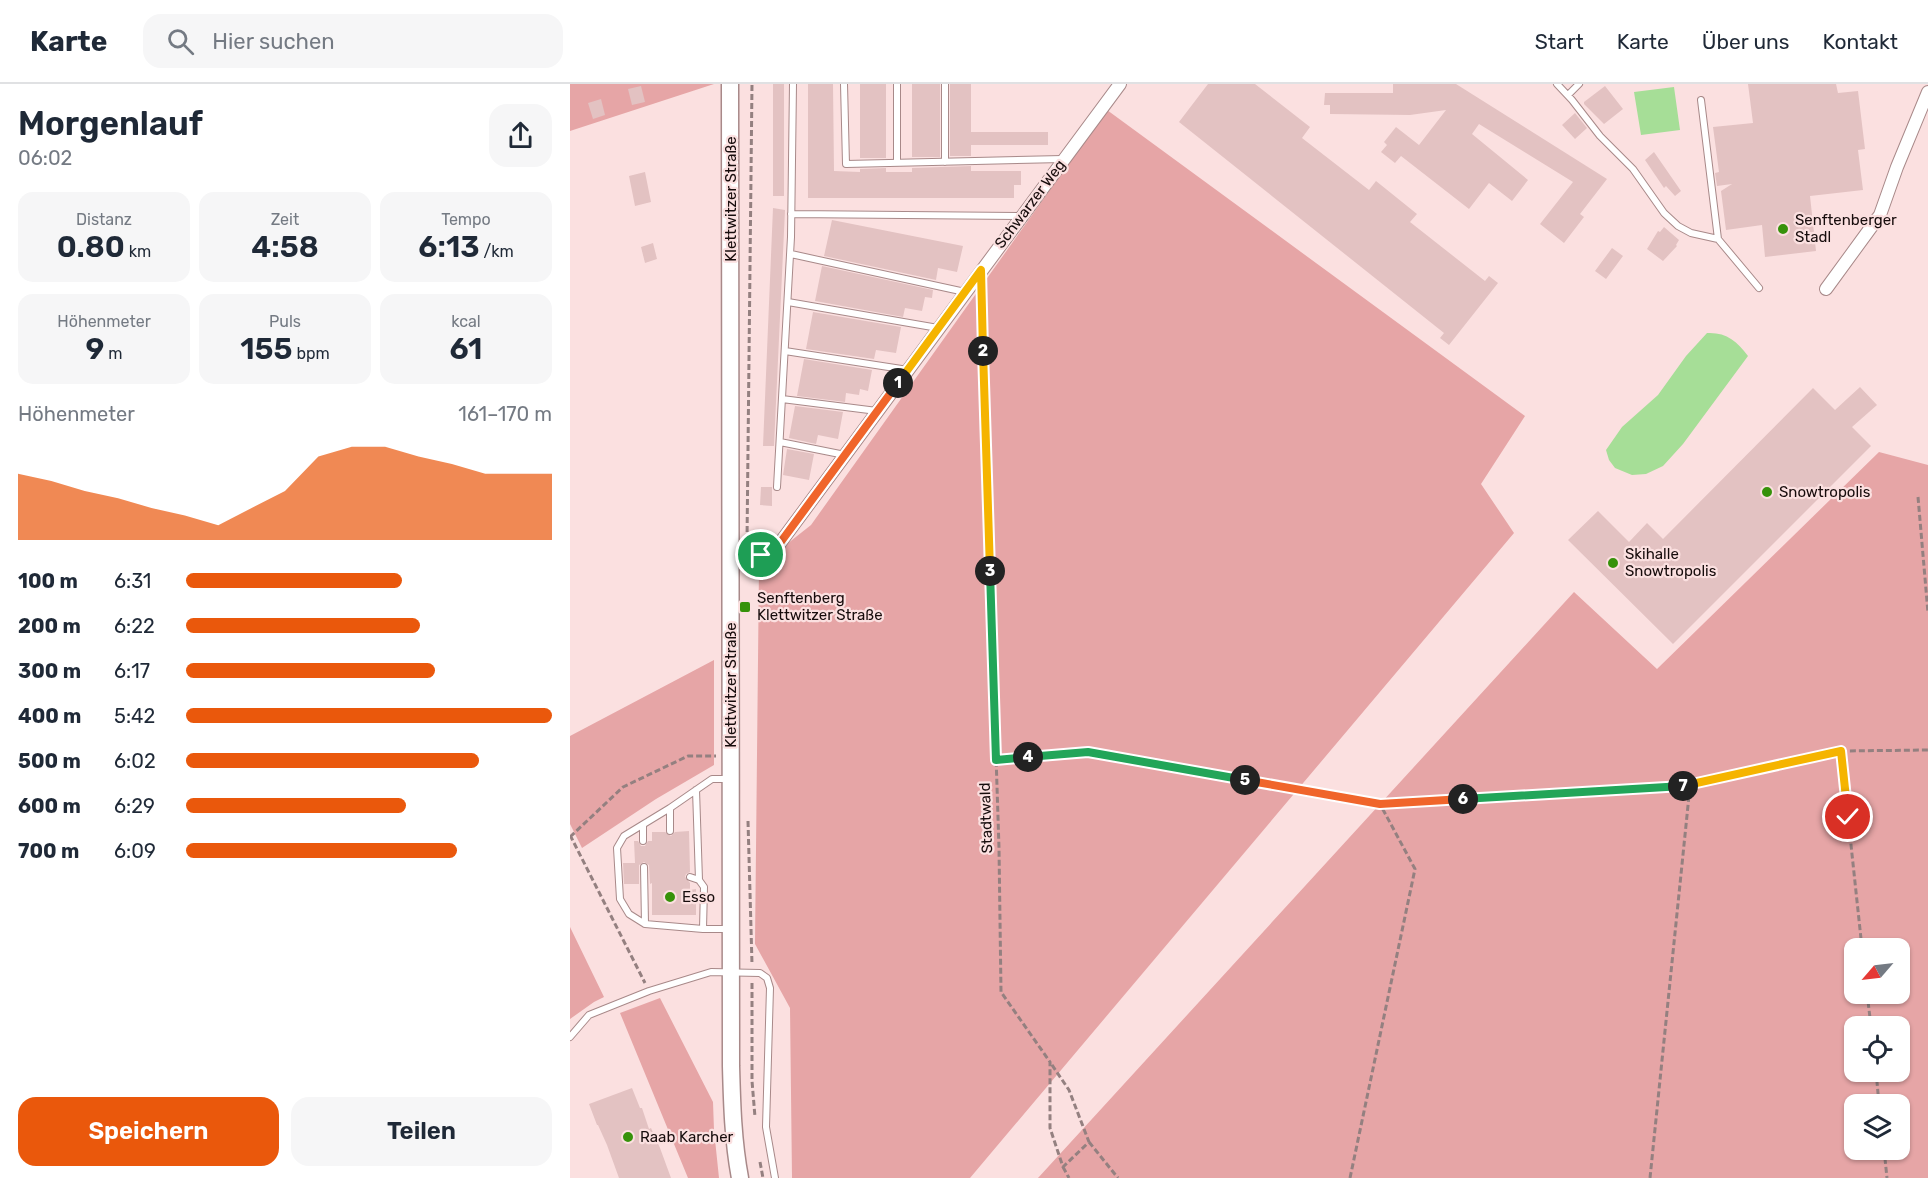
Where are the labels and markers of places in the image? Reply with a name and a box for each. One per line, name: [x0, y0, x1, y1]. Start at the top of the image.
place label: Senftenberger Stadl: [1795, 211, 1897, 246]
marker: Senftenberger Stadl: [1776, 222, 1790, 236]
pin: 2: [968, 336, 998, 366]
pin: 1: [883, 368, 913, 398]
place label: Snowtropolis: [1779, 483, 1871, 501]
marker: Snowtropolis: [1760, 485, 1774, 499]
pin: [735, 529, 786, 580]
place label: Skihalle Snowtropolis: [1625, 545, 1717, 580]
pin: 3: [975, 556, 1005, 586]
marker: Skihalle Snowtropolis: [1606, 556, 1620, 570]
place label: Senftenberg Klettwitzer Straße: [757, 589, 883, 624]
marker: Senftenberg Klettwitzer Straße: [738, 600, 752, 614]
pin: 4: [1013, 742, 1043, 772]
pin: 5: [1230, 765, 1260, 795]
pin: 7: [1668, 771, 1698, 801]
pin: 6: [1448, 784, 1478, 814]
pin: [1822, 791, 1873, 842]
place label: Esso: [682, 888, 715, 906]
marker: Esso: [663, 890, 677, 904]
place label: Raab Karcher: [640, 1128, 734, 1146]
marker: Raab Karcher: [621, 1130, 635, 1144]

